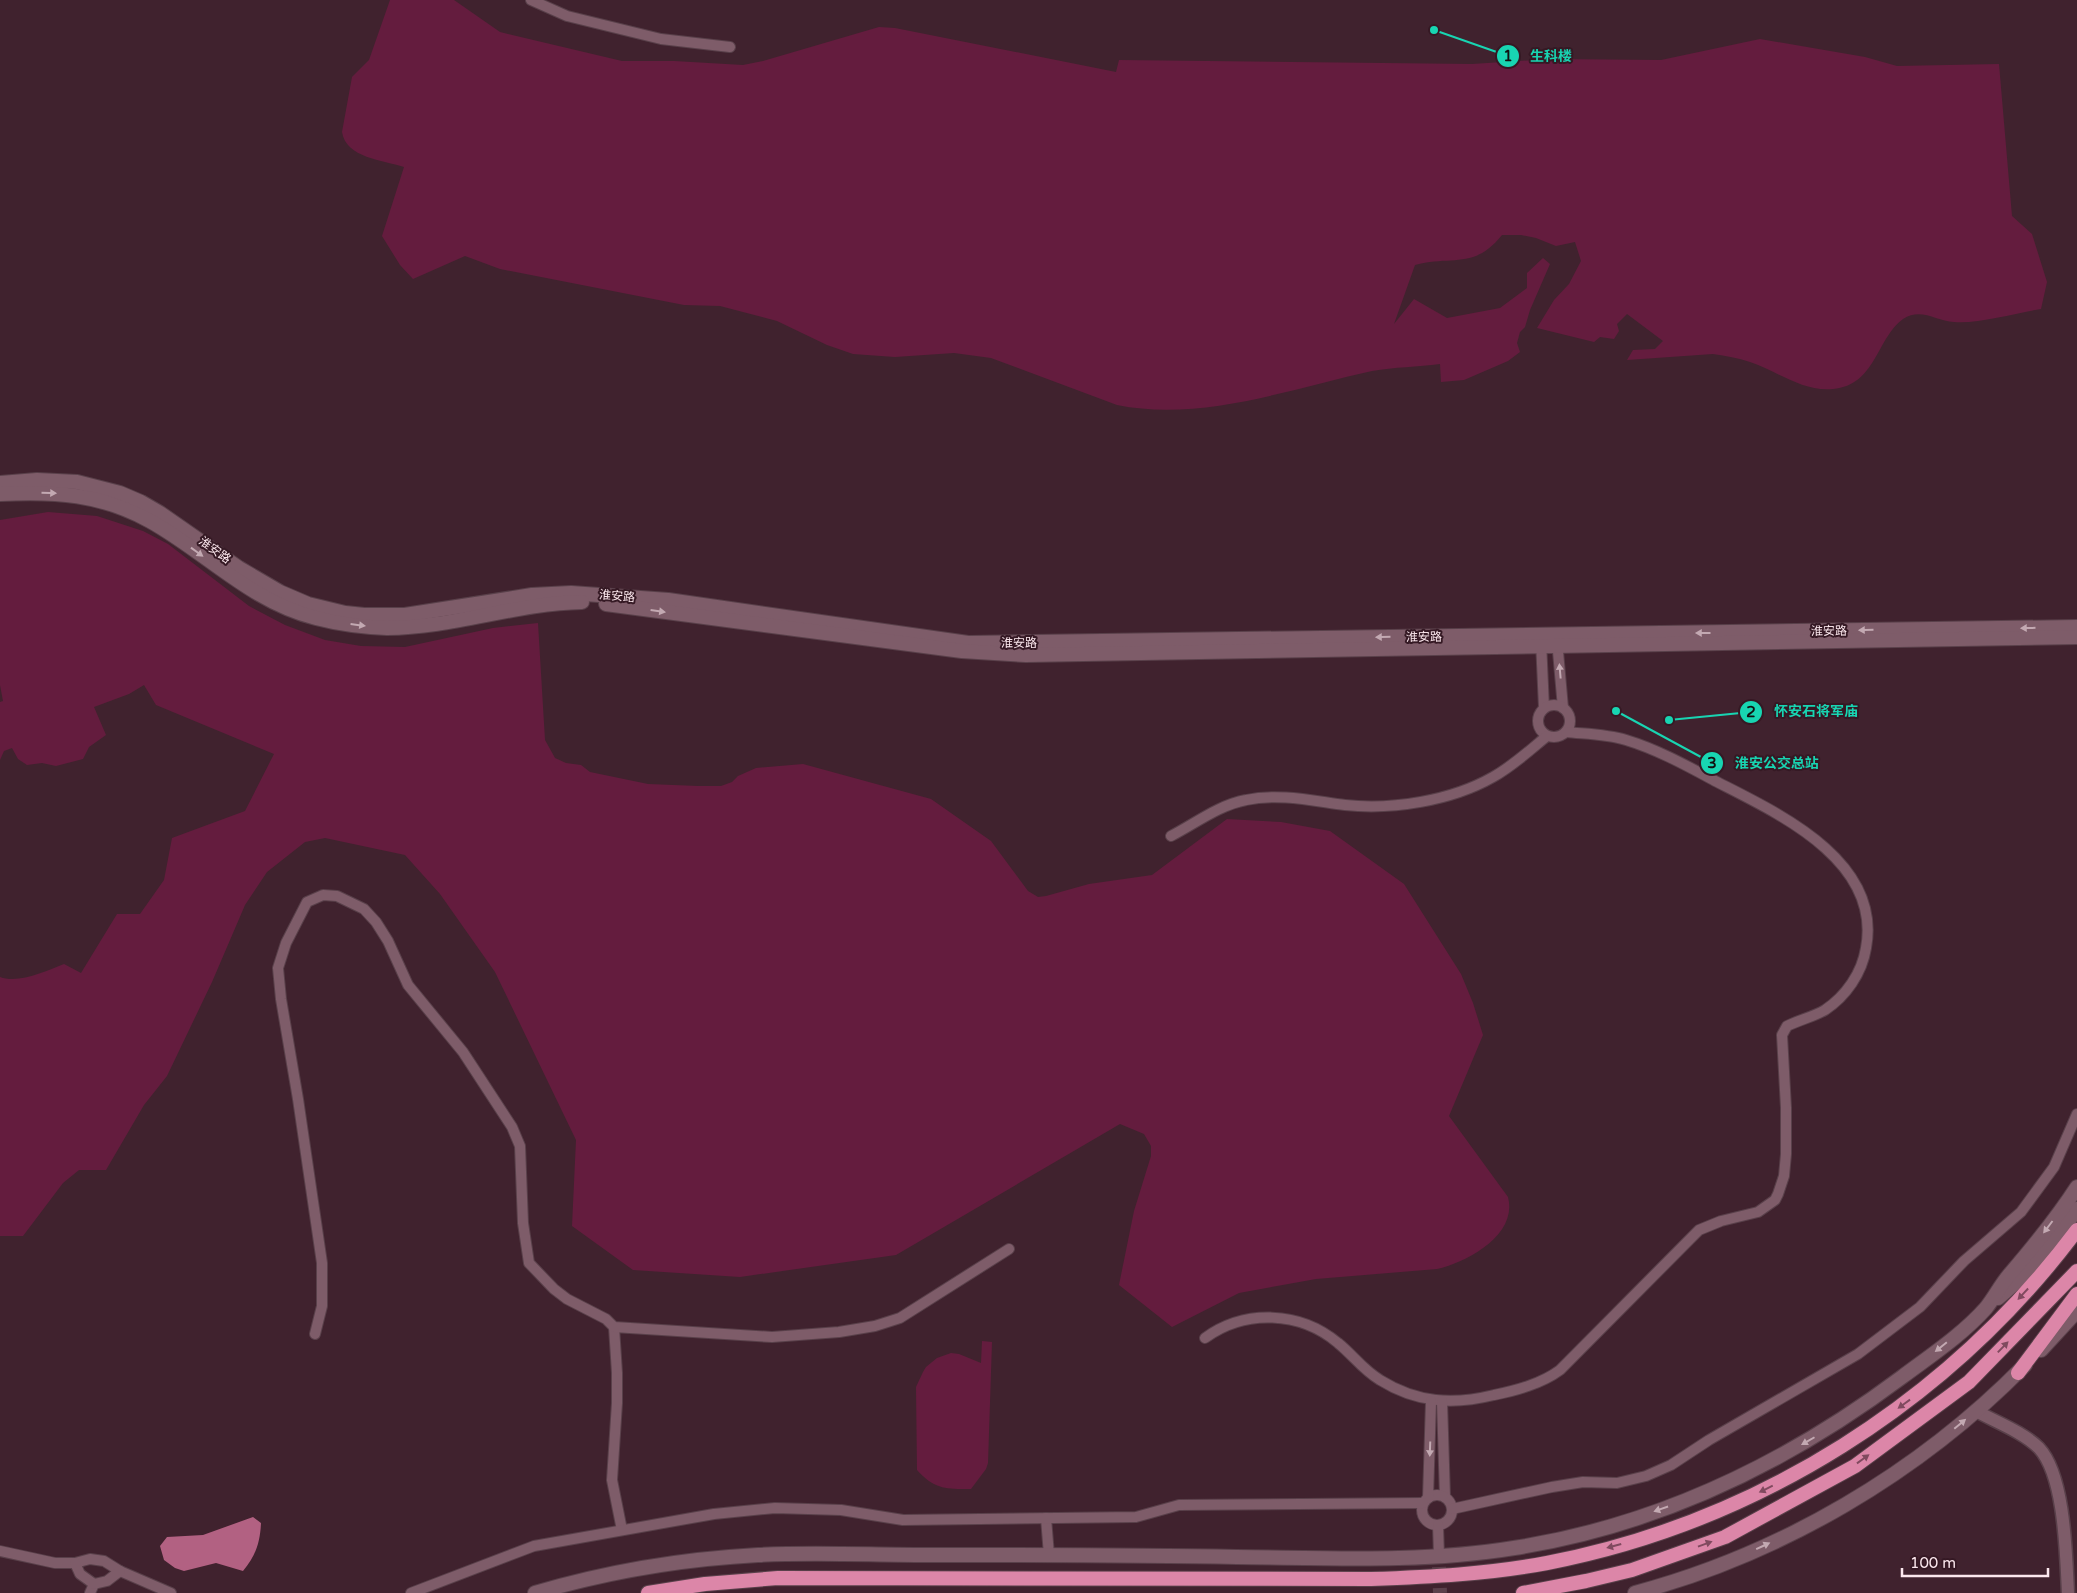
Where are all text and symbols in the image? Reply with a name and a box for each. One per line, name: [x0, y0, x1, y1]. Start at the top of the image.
callout: 生科楼: [1495, 42, 1582, 71]
text: 1: [1503, 47, 1513, 65]
text: 生科楼: [1530, 48, 1572, 65]
one-way arrow: [41, 489, 57, 497]
street label: 淮安路: [196, 534, 234, 566]
one-way arrow: [190, 547, 203, 557]
street label: 淮安路: [598, 587, 636, 605]
one-way arrow: [650, 607, 666, 615]
one-way arrow: [351, 622, 367, 630]
street label: 淮安路: [1811, 624, 1847, 638]
one-way arrow: [2020, 624, 2036, 632]
one-way arrow: [1858, 627, 1874, 635]
one-way arrow: [1695, 629, 1711, 637]
street label: 淮安路: [1406, 630, 1442, 644]
one-way arrow: [1375, 633, 1391, 641]
street label: 淮安路: [1001, 636, 1037, 650]
one-way arrow: [1556, 663, 1564, 679]
callout: 怀安石将军庙: [1739, 697, 1868, 726]
text: 2: [1746, 703, 1756, 721]
text: 怀安石将军庙: [1774, 703, 1858, 720]
callout: 淮安公交总站: [1700, 748, 1829, 777]
text: 3: [1707, 754, 1717, 772]
text: 淮安公交总站: [1735, 755, 1819, 772]
one-way arrow: [2043, 1220, 2054, 1233]
one-way arrow: [2017, 1288, 2029, 1300]
one-way arrow: [1997, 1341, 2009, 1353]
one-way arrow: [1935, 1342, 1948, 1353]
one-way arrow: [1897, 1399, 1911, 1409]
one-way arrow: [1953, 1419, 1966, 1430]
one-way arrow: [1801, 1436, 1814, 1445]
one-way arrow: [1425, 1442, 1433, 1458]
one-way arrow: [1856, 1454, 1869, 1465]
one-way arrow: [1759, 1485, 1773, 1493]
one-way arrow: [1653, 1505, 1668, 1513]
one-way arrow: [1698, 1540, 1713, 1548]
one-way arrow: [1607, 1542, 1622, 1550]
one-way arrow: [1756, 1542, 1770, 1550]
scale bar: [1902, 1546, 2048, 1578]
text: 100 m: [1910, 1554, 1956, 1572]

